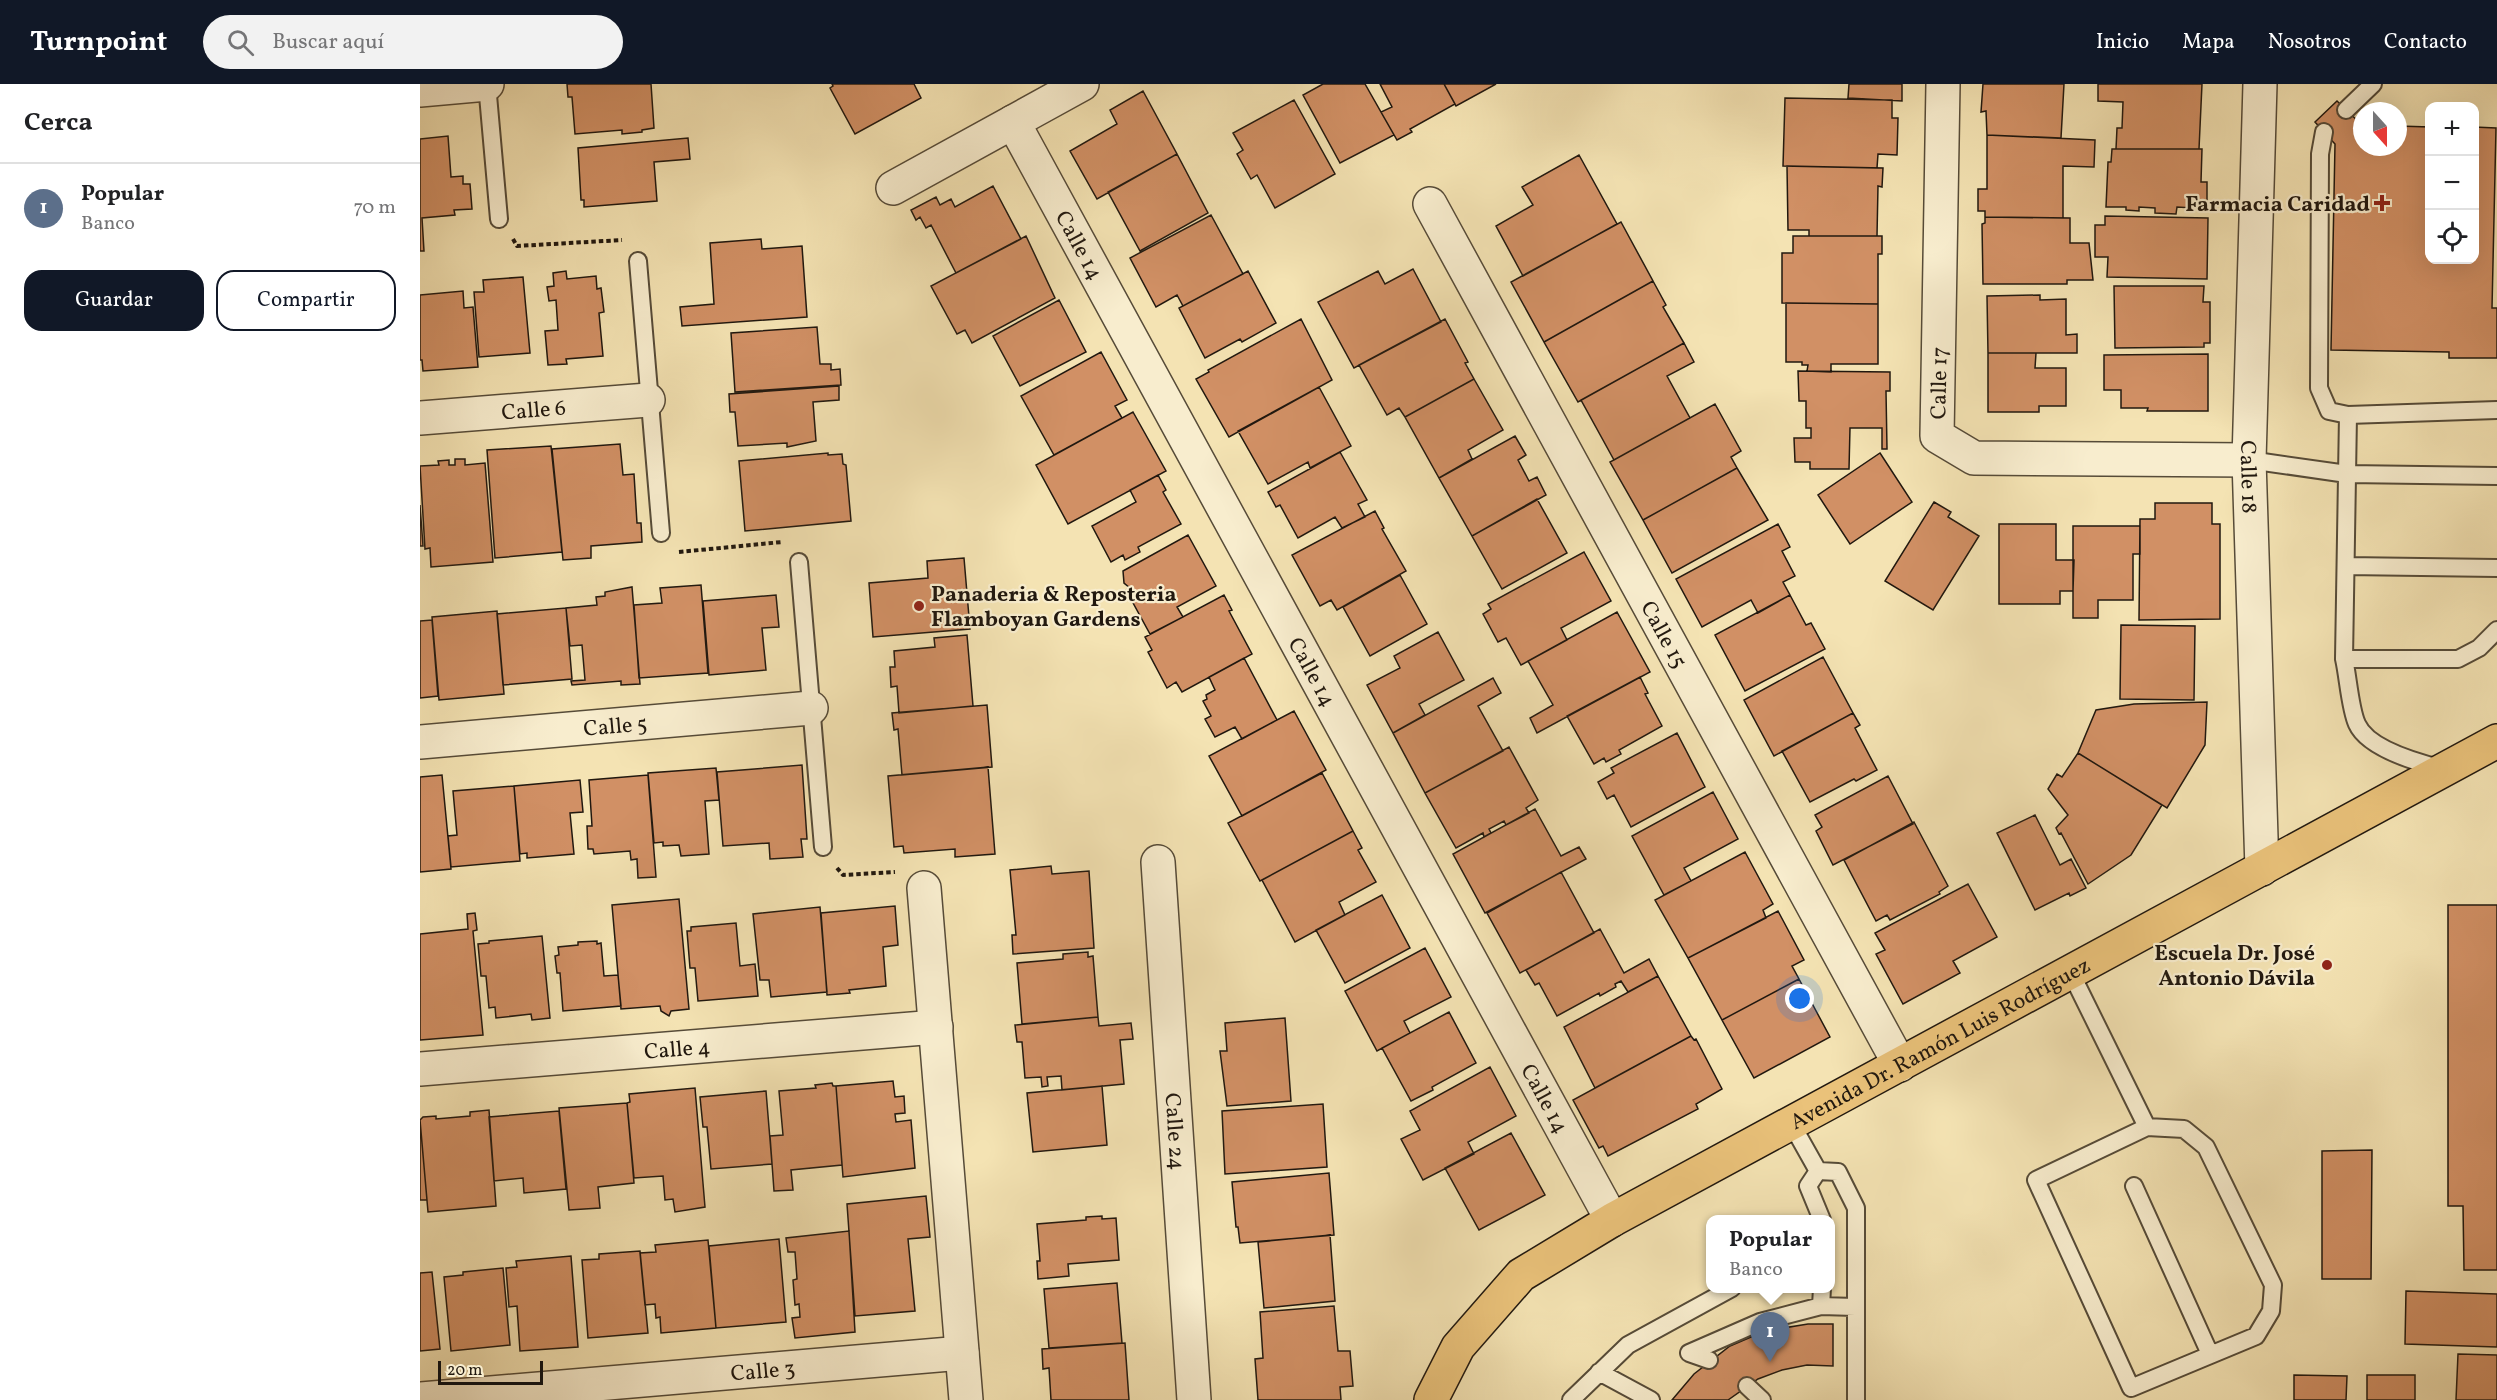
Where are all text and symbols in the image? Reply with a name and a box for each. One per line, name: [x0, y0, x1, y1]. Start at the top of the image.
search box: [203, 15, 623, 69]
text: Turnpoint: [30, 23, 167, 62]
icon: search: [224, 26, 257, 59]
text: Buscar aquí: [272, 27, 384, 58]
text: Inicio: [2096, 28, 2149, 57]
text: Mapa: [2182, 28, 2235, 57]
text: Nosotros: [2268, 28, 2351, 57]
text: Contacto: [2384, 28, 2467, 57]
north arrow: [2353, 102, 2407, 156]
map controls: [2425, 102, 2479, 264]
button: +: [2425, 102, 2479, 156]
text: Cerca: [24, 105, 93, 141]
button: −: [2425, 156, 2479, 210]
text: Popular: [81, 179, 164, 210]
place label: Farmacia Caridad: [2185, 190, 2370, 221]
text: 1: [39, 194, 48, 222]
text: 70 m: [353, 194, 396, 222]
marker: Farmacia Caridad: [2375, 196, 2389, 210]
street label: Calle 14: [1046, 206, 1109, 286]
text: Banco: [81, 210, 135, 238]
button: locate: [2425, 210, 2479, 264]
button: Guardar: [24, 270, 204, 331]
button: Compartir: [216, 270, 396, 331]
street label: Calle 17: [1924, 347, 1957, 420]
street label: Calle 6: [500, 394, 567, 430]
street label: Calle 18: [2231, 440, 2264, 514]
place label: Panaderia & Reposteria Flamboyan Gardens: [931, 580, 1177, 636]
street label: Calle 15: [1632, 596, 1694, 675]
marker: Panaderia & Reposteria Flamboyan Gardens: [912, 599, 926, 613]
street label: Calle 14: [1279, 632, 1342, 713]
street label: Calle 5: [582, 709, 649, 746]
place label: Escuela Dr. José Antonio Dávila: [2154, 939, 2315, 995]
street label: Avenida Dr. Ramón Luis Rodríguez: [1785, 951, 2097, 1139]
marker: Escuela Dr. José Antonio Dávila: [2320, 958, 2334, 972]
your location: [1785, 984, 1814, 1013]
street label: Calle 4: [643, 1032, 712, 1069]
street label: Calle 14: [1512, 1059, 1575, 1140]
street label: Calle 24: [1155, 1092, 1192, 1171]
popup: [1706, 1215, 1835, 1293]
text: Popular: [1729, 1225, 1812, 1256]
text: Banco: [1729, 1256, 1783, 1284]
pin: 1: [1750, 1312, 1790, 1362]
street label: Calle 3: [729, 1354, 796, 1391]
scale bar: [438, 1358, 543, 1386]
text: 20 m: [447, 1360, 482, 1382]

